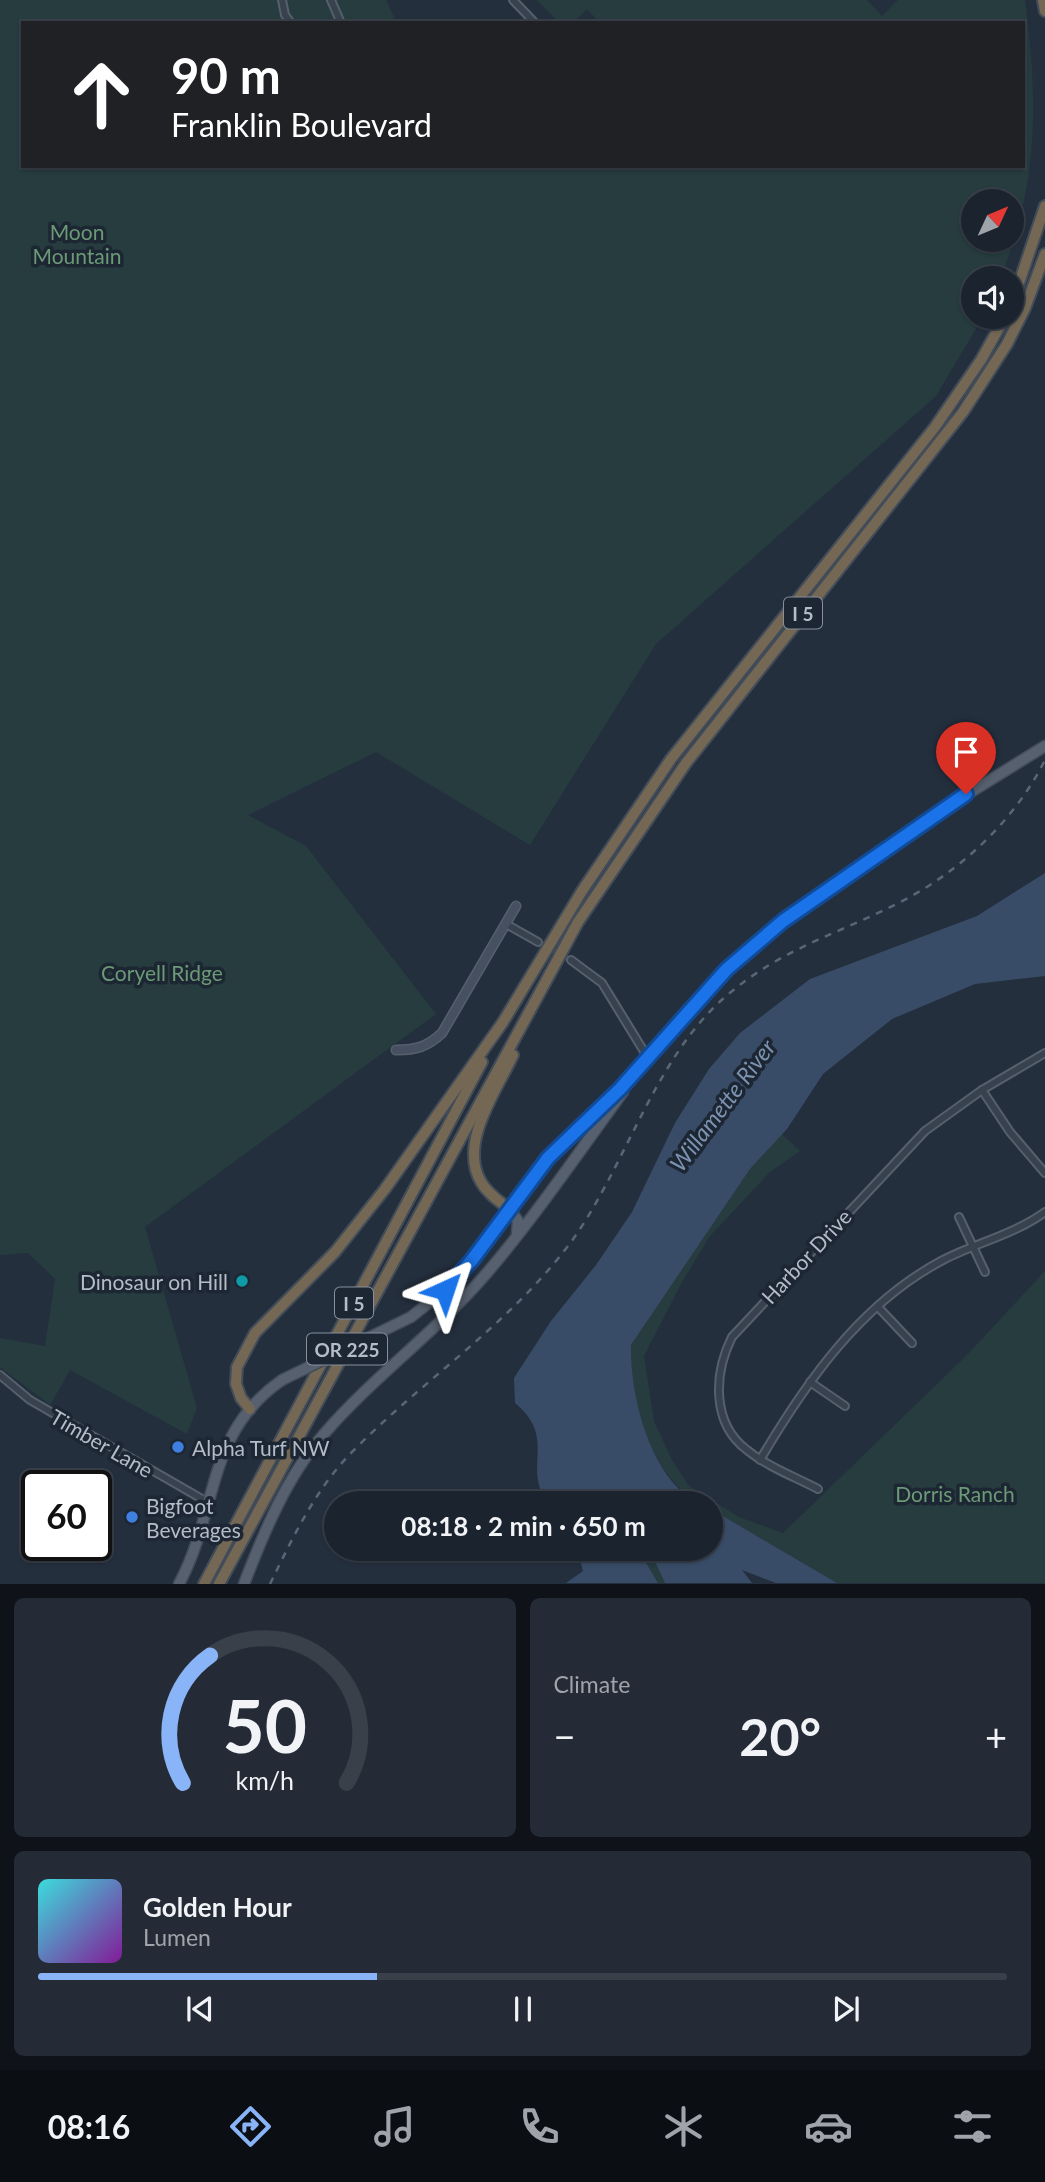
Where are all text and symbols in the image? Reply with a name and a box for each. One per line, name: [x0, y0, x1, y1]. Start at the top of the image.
text: 90 m: [171, 46, 281, 104]
icon: ahead: [56, 49, 147, 140]
text: Franklin Boulevard: [171, 105, 432, 144]
north arrow: [961, 189, 1024, 252]
map controls: [961, 189, 1024, 329]
park label: Moon Mountain: [32, 219, 122, 268]
button: sound: [961, 266, 1024, 329]
road number: I 5: [784, 598, 822, 628]
pin: [936, 722, 996, 794]
icon: arrive: [947, 733, 985, 771]
park label: Coryell Ridge: [101, 960, 223, 985]
water label: Willamette River: [663, 1033, 781, 1176]
street label: Harbor Drive: [756, 1204, 856, 1308]
position arrow: [408, 1253, 482, 1327]
place label: Dinosaur on Hill: [80, 1269, 228, 1294]
marker: Dinosaur on Hill: [234, 1273, 250, 1289]
road number: I 5: [335, 1288, 373, 1318]
road number: OR 225: [307, 1334, 387, 1364]
street label: Timber Lane: [46, 1404, 158, 1482]
place label: Alpha Turf NW: [192, 1435, 330, 1460]
marker: Alpha Turf NW: [170, 1439, 186, 1455]
speed limit sign: 60: [21, 1470, 112, 1561]
park label: Dorris Ranch: [895, 1481, 1015, 1506]
place label: Bigfoot Beverages: [146, 1493, 241, 1542]
marker: Bigfoot Beverages: [124, 1509, 140, 1525]
text: 08:18 · 2 min · 650 m: [401, 1510, 646, 1542]
text: Climate: [554, 1670, 630, 1698]
text: 50: [223, 1682, 307, 1770]
text: 20°: [739, 1705, 821, 1767]
text: −: [554, 1713, 576, 1759]
text: +: [985, 1713, 1007, 1759]
text: km/h: [235, 1765, 294, 1795]
text: Golden Hour: [143, 1891, 292, 1923]
text: Lumen: [143, 1923, 211, 1951]
icon: previous: [181, 1990, 219, 2028]
icon: pause: [504, 1990, 542, 2028]
icon: next: [827, 1990, 865, 2028]
icon: directions: [226, 2102, 275, 2151]
icon: music: [370, 2102, 419, 2151]
icon: phone: [515, 2102, 564, 2151]
icon: climate: [659, 2102, 708, 2151]
icon: car: [804, 2102, 853, 2151]
icon: filters: [948, 2102, 997, 2151]
text: 08:16: [48, 2107, 130, 2146]

